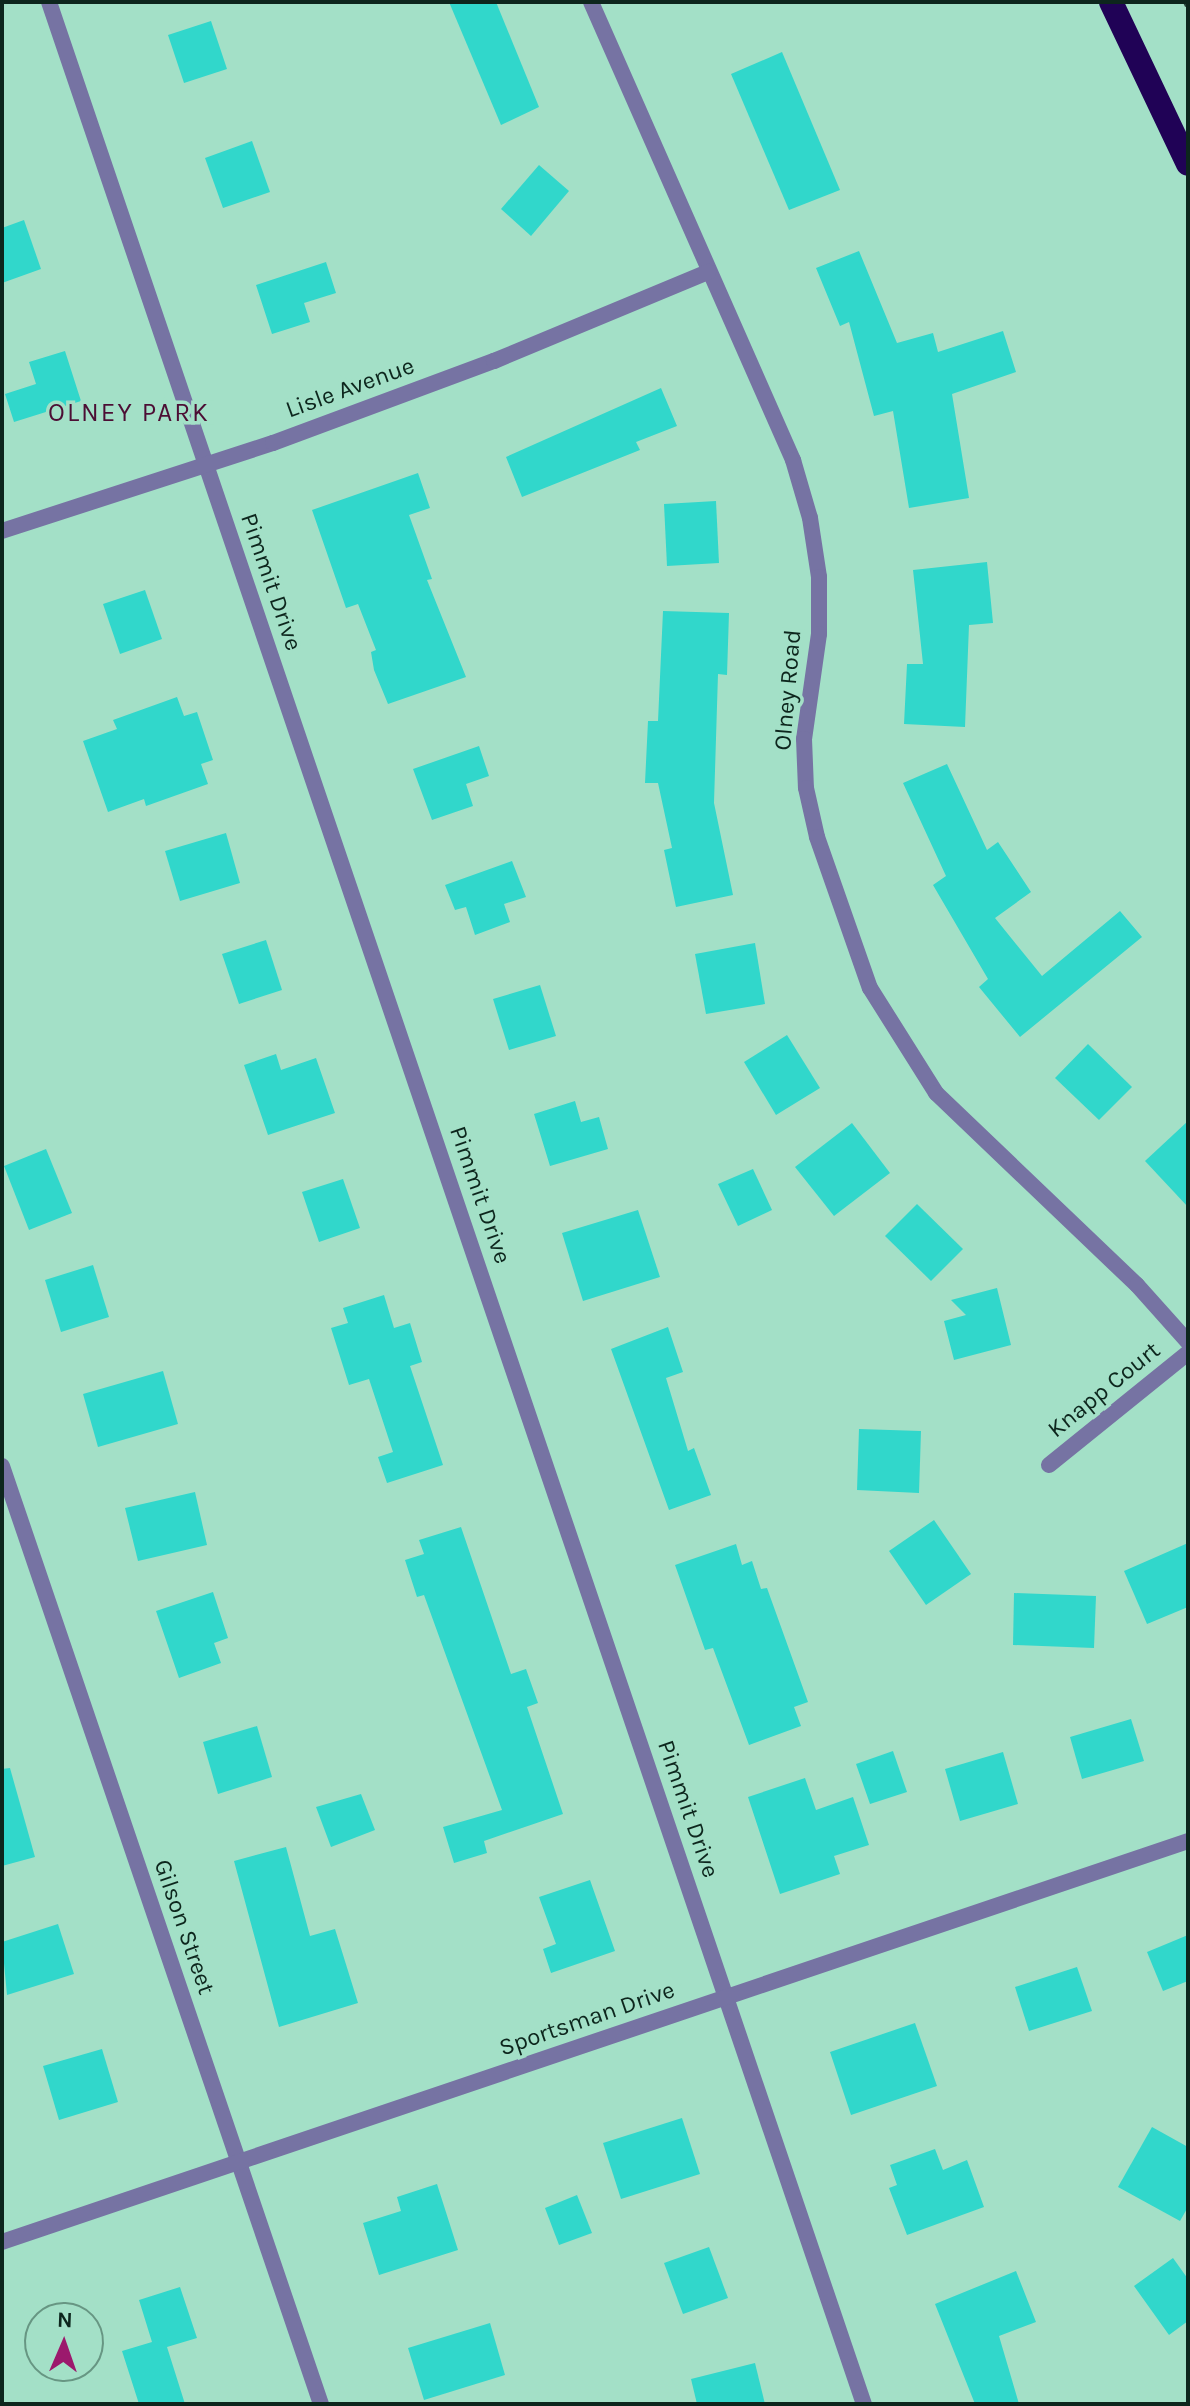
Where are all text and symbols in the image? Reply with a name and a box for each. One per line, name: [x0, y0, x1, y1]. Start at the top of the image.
street label: Lisle Avenue: [282, 351, 418, 425]
district label: OLNEY PARK: [48, 397, 210, 429]
street label: Pimmit Drive: [234, 510, 308, 654]
street label: Olney Road: [768, 628, 808, 752]
street label: Pimmit Drive: [443, 1123, 517, 1267]
street label: Knapp Court: [1042, 1336, 1166, 1444]
street label: Pimmit Drive: [651, 1737, 725, 1881]
street label: Gilson Street: [147, 1856, 221, 1998]
street label: Sportsman Drive: [495, 1975, 679, 2063]
north arrow: [24, 2302, 104, 2382]
text: N: [56, 2307, 73, 2333]

